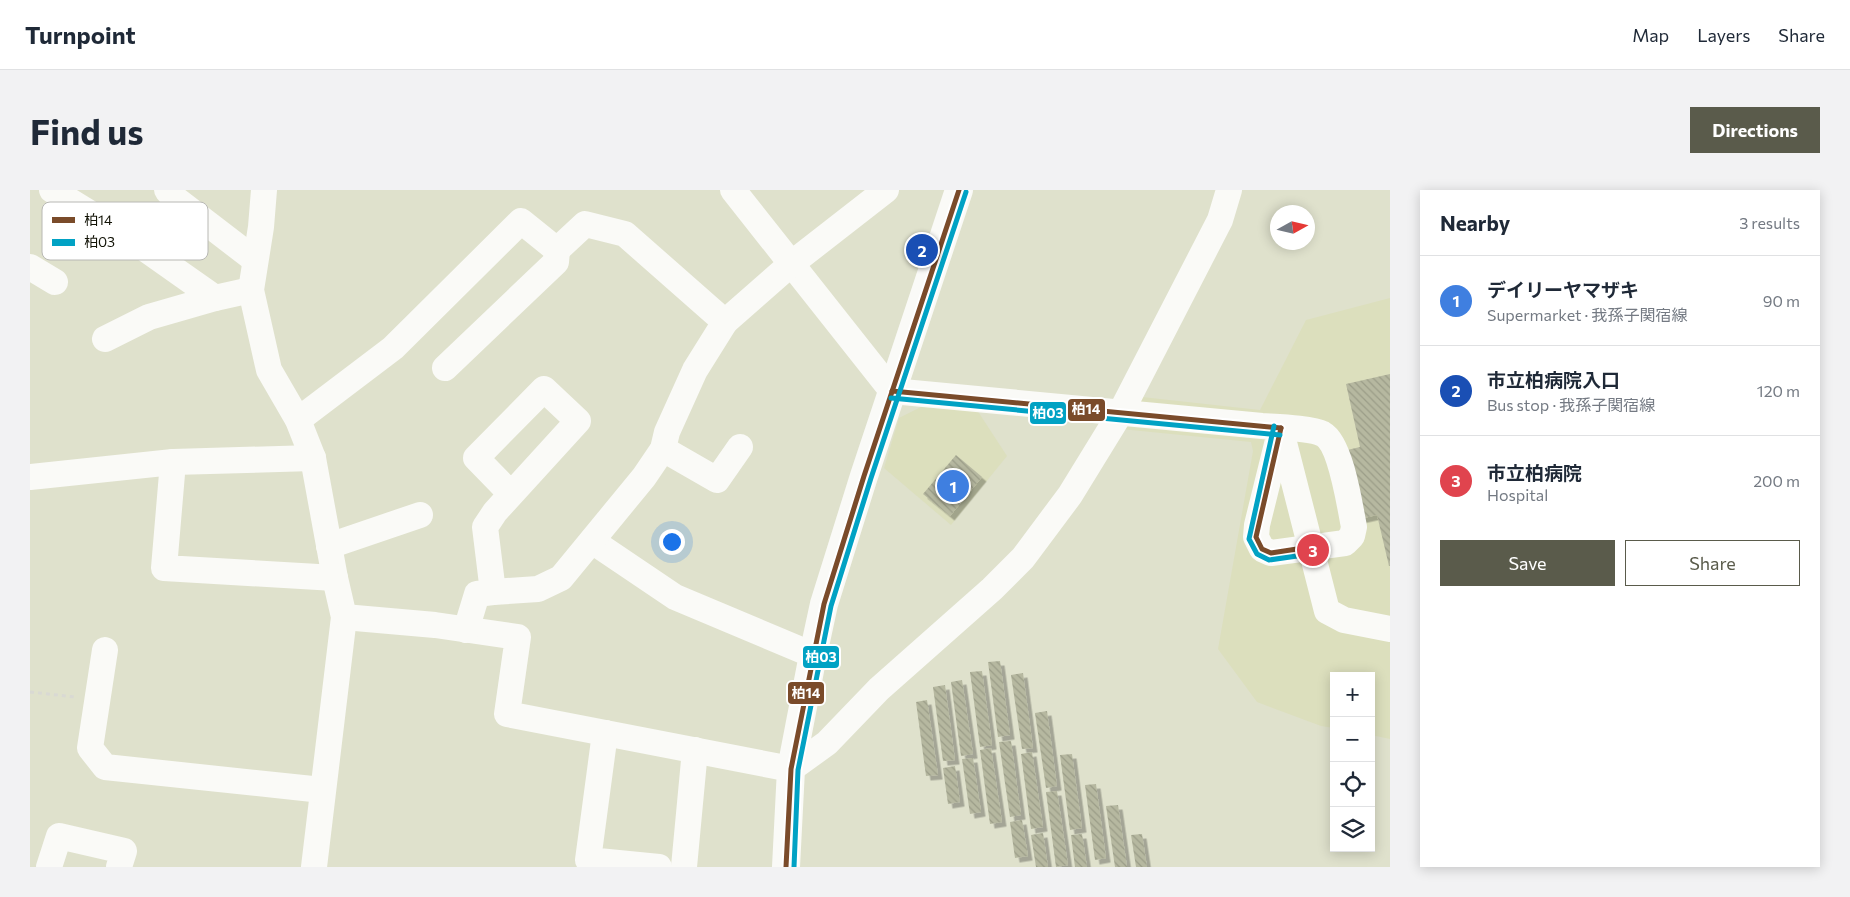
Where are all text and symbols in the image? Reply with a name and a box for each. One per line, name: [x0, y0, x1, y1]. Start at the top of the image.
text: Turnpoint: [25, 20, 136, 49]
text: Map: [1632, 24, 1669, 46]
text: Layers: [1697, 24, 1750, 46]
text: Share: [1778, 24, 1825, 46]
button: Directions: [1690, 107, 1820, 153]
text: Find us: [30, 109, 144, 152]
legend: [42, 202, 208, 260]
north arrow: [1270, 205, 1315, 250]
text: Nearby: [1440, 210, 1510, 235]
text: 柏14: [84, 211, 113, 228]
text: 3 results: [1739, 213, 1800, 232]
pin: 2: [906, 231, 938, 269]
text: 柏03: [84, 233, 115, 250]
text: デイリーヤマザキ: [1487, 278, 1639, 301]
text: 1: [1452, 291, 1460, 310]
text: 90 m: [1763, 291, 1800, 310]
text: Supermarket · 我孫子関宿線: [1487, 305, 1687, 324]
text: 市立柏病院入口: [1487, 368, 1620, 391]
text: 2: [1451, 381, 1461, 400]
text: 120 m: [1757, 381, 1800, 400]
text: Bus stop · 我孫子関宿線: [1487, 395, 1655, 414]
line badge: 柏14: [1067, 398, 1106, 422]
text: 柏14: [1072, 400, 1101, 417]
line badge: 柏03: [1029, 401, 1067, 425]
text: 柏03: [1032, 404, 1064, 421]
text: 市立柏病院: [1487, 461, 1582, 484]
pin: 1: [937, 467, 969, 505]
text: 3: [1451, 471, 1461, 490]
text: 200 m: [1753, 471, 1800, 490]
text: Hospital: [1487, 485, 1548, 504]
your location: [659, 529, 685, 555]
pin: 3: [1297, 531, 1329, 569]
button: Save: [1440, 540, 1615, 586]
button: Share: [1625, 540, 1800, 586]
line badge: 柏03: [802, 645, 840, 669]
text: 柏03: [805, 648, 837, 665]
map controls: [1330, 672, 1375, 852]
button: +: [1330, 672, 1375, 717]
line badge: 柏14: [787, 681, 825, 705]
text: 柏14: [792, 684, 821, 701]
button: −: [1330, 717, 1375, 762]
button: locate: [1330, 762, 1375, 807]
button: layers: [1330, 807, 1375, 852]

